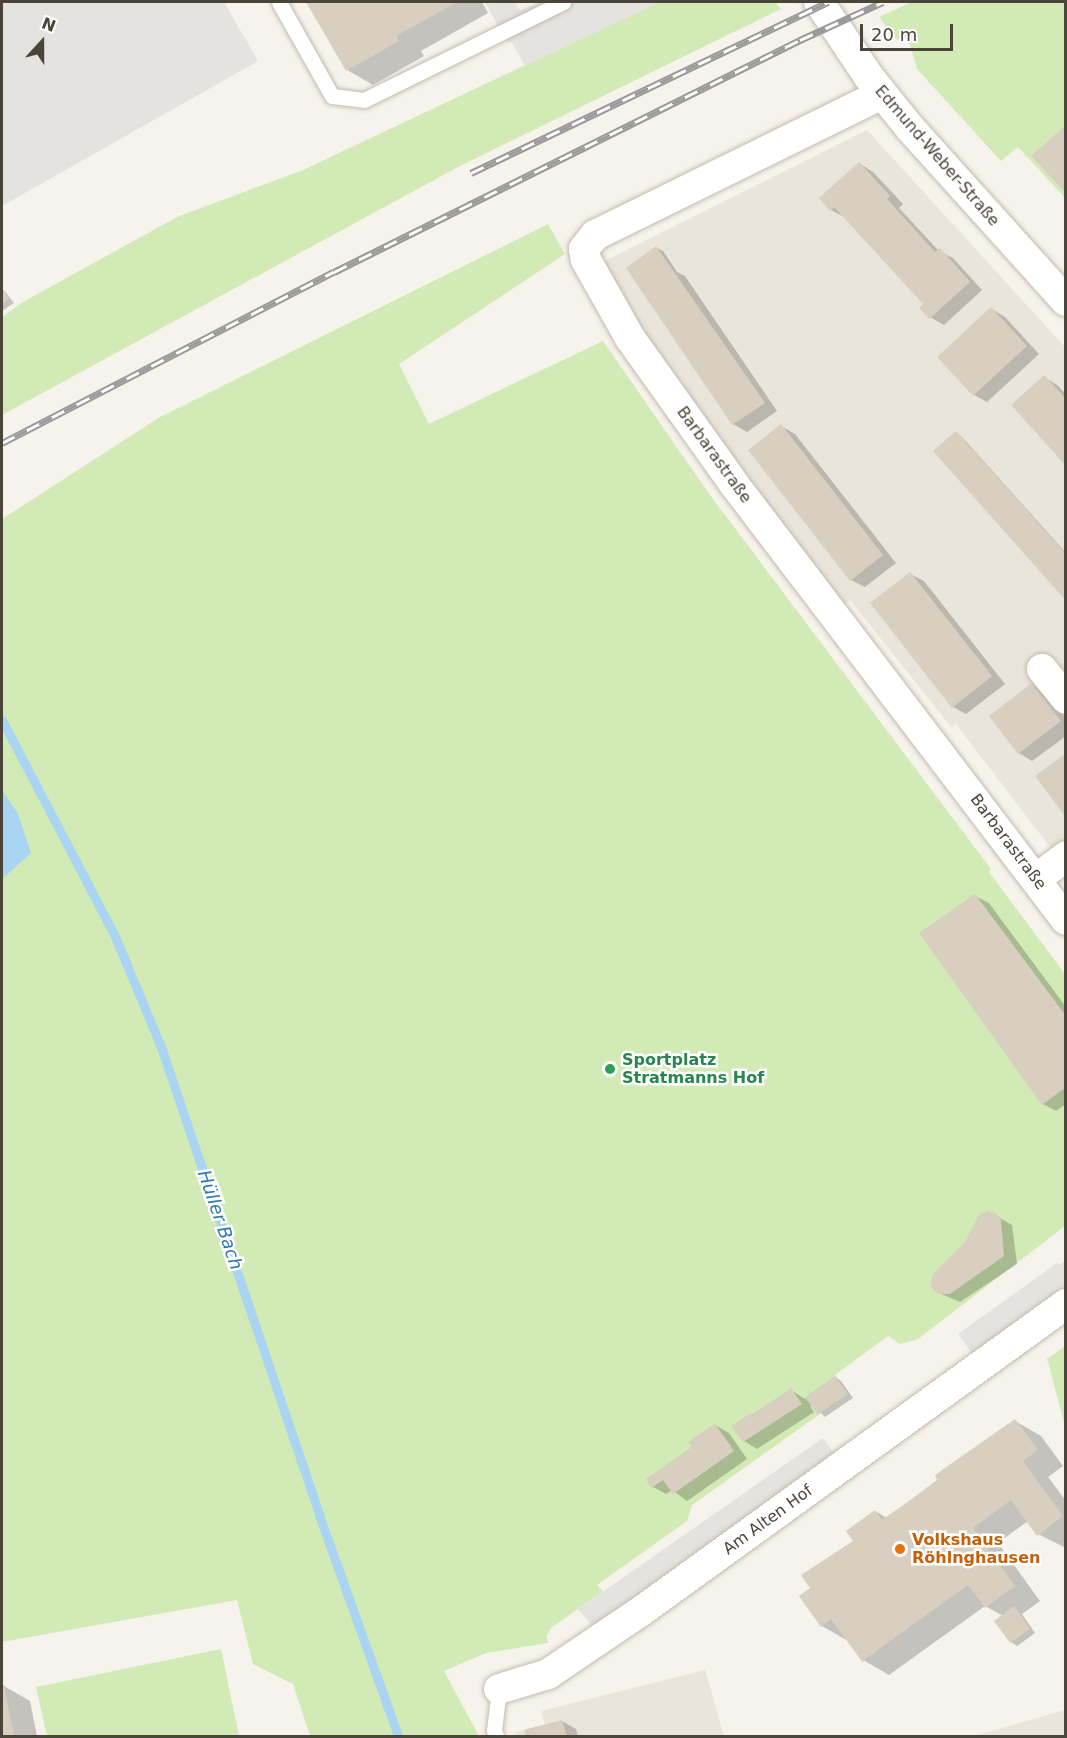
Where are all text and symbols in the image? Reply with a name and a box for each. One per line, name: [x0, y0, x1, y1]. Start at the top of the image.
north arrow: [12, 12, 72, 72]
scale bar: [863, 12, 956, 50]
text: N: [39, 13, 58, 36]
text: 20 m: [871, 24, 917, 45]
street label: Edmund-Weber-Straße: [871, 82, 1003, 230]
street label: Barbarastraße: [673, 403, 755, 507]
street label: Barbarastraße: [966, 790, 1050, 894]
place label: Sportplatz Stratmanns Hof: [622, 1050, 764, 1088]
marker: Sportplatz Stratmanns Hof: [603, 1062, 617, 1076]
water label: Hüller Bach: [193, 1167, 247, 1273]
street label: Am Alten Hof: [720, 1481, 816, 1559]
place label: Volkshaus Röhlnghausen: [912, 1530, 1040, 1568]
marker: Volkshaus Röhlnghausen: [893, 1542, 907, 1556]

